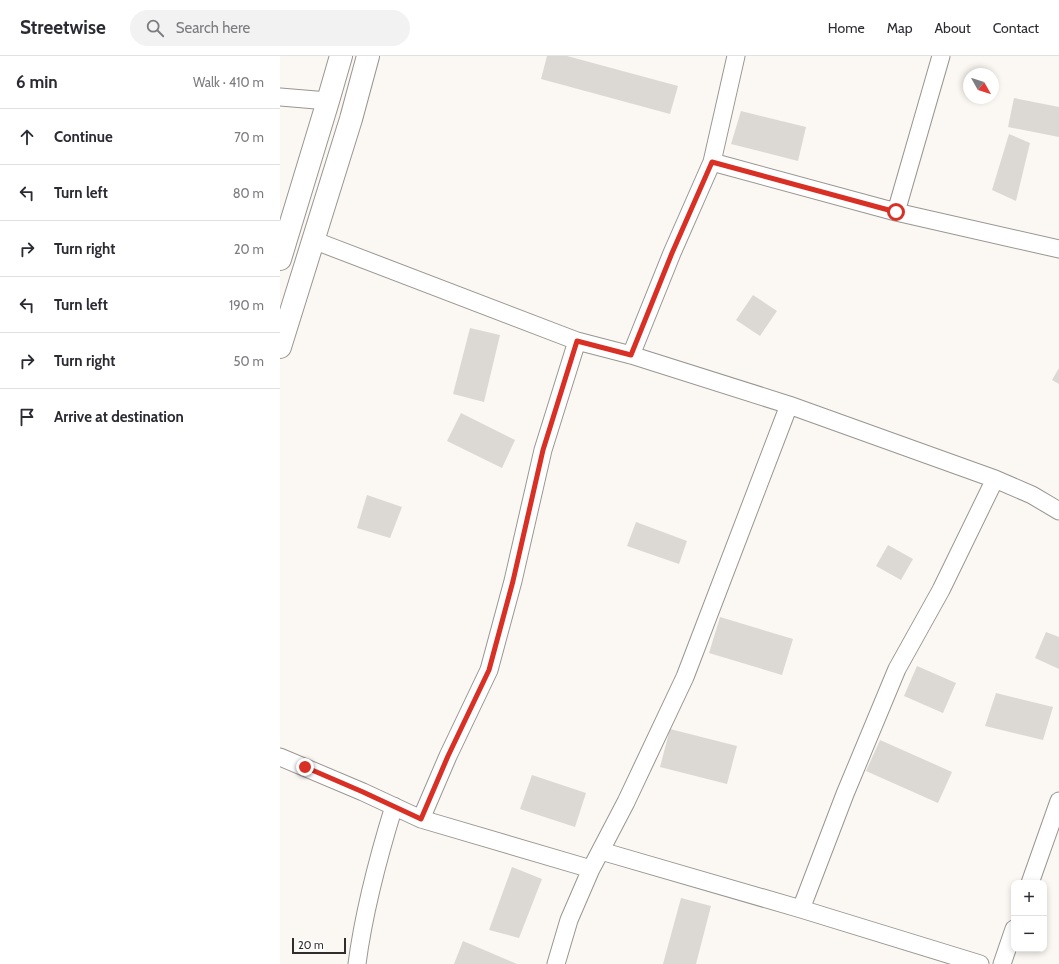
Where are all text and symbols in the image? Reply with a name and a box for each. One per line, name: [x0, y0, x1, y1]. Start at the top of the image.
search box: [130, 10, 410, 46]
text: Streetwise: [20, 16, 106, 39]
icon: search: [144, 17, 166, 39]
text: Search here: [176, 19, 250, 37]
text: Home: [828, 19, 865, 37]
text: Map: [887, 19, 912, 37]
text: About: [934, 19, 971, 37]
text: Contact: [993, 19, 1039, 37]
north arrow: [963, 68, 999, 104]
text: 6 min: [16, 72, 58, 92]
text: Walk · 410 m: [193, 74, 264, 90]
icon: ahead: [16, 126, 38, 148]
text: Continue: [54, 128, 113, 146]
text: 70 m: [234, 129, 264, 145]
icon: left: [16, 182, 38, 204]
text: Turn left: [54, 184, 108, 202]
text: 80 m: [233, 185, 264, 201]
route start: [887, 203, 905, 221]
icon: right: [16, 238, 38, 260]
text: Turn right: [54, 240, 115, 258]
text: 20 m: [234, 241, 264, 257]
icon: left: [16, 294, 38, 316]
text: Turn left: [54, 296, 108, 314]
text: 190 m: [229, 297, 264, 313]
icon: right: [16, 350, 38, 372]
text: Turn right: [54, 352, 115, 370]
text: 50 m: [234, 353, 264, 369]
icon: arrive: [16, 406, 38, 428]
text: Arrive at destination: [54, 408, 184, 426]
route end: [296, 758, 314, 776]
map controls: [1011, 880, 1047, 952]
button: +: [1011, 880, 1047, 916]
button: −: [1011, 916, 1047, 952]
scale bar: [292, 936, 346, 955]
text: 20 m: [298, 938, 324, 952]

